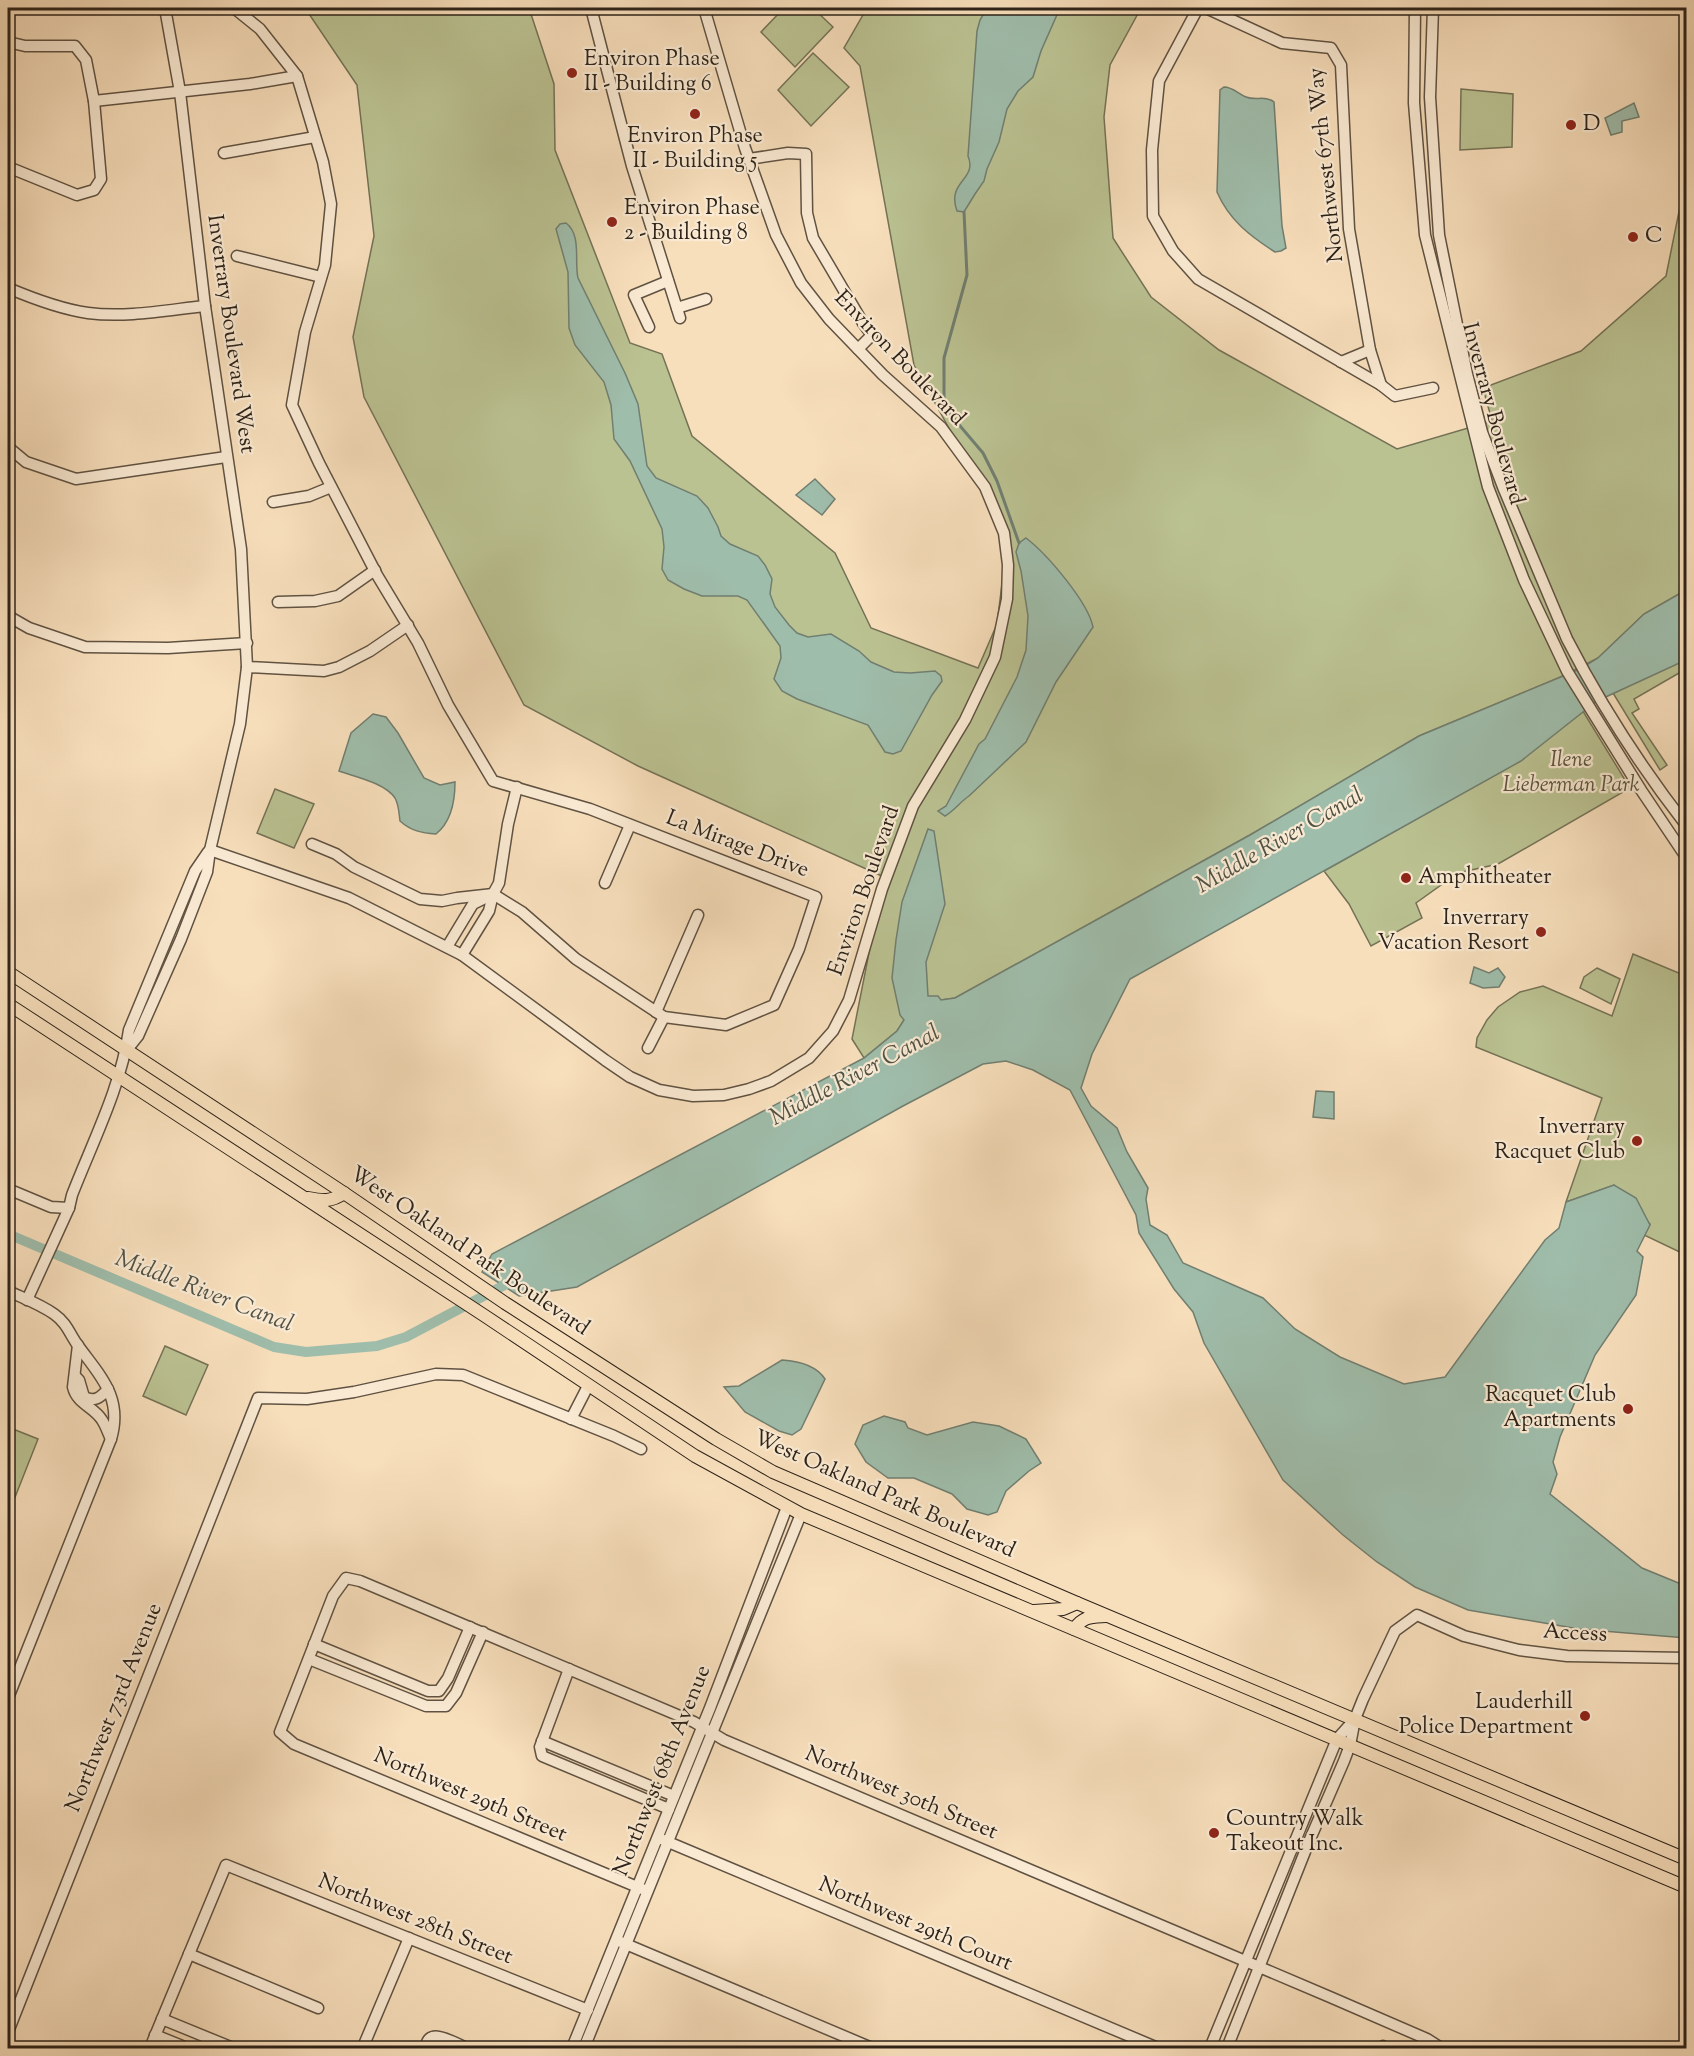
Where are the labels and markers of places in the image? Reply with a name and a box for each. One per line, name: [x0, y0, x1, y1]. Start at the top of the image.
place label: Environ Phase II - Building 6: [584, 44, 720, 101]
marker: Environ Phase II - Building 6: [565, 66, 579, 80]
marker: Environ Phase II - Building 5: [688, 107, 702, 121]
place label: D: [1583, 109, 1600, 141]
marker: D: [1564, 118, 1578, 132]
place label: Environ Phase II - Building 5: [627, 121, 763, 178]
place label: Environ Phase 2 - Building 8: [624, 193, 760, 250]
marker: Environ Phase 2 - Building 8: [605, 215, 619, 229]
place label: C: [1645, 221, 1663, 253]
marker: C: [1626, 230, 1640, 244]
place label: Amphitheater: [1418, 862, 1551, 894]
marker: Amphitheater: [1399, 871, 1413, 885]
place label: Inverrary Vacation Resort: [1378, 903, 1529, 960]
marker: Inverrary Vacation Resort: [1534, 925, 1548, 939]
place label: Inverrary Racquet Club: [1494, 1112, 1625, 1169]
marker: Inverrary Racquet Club: [1630, 1134, 1644, 1148]
place label: Racquet Club Apartments: [1485, 1380, 1616, 1437]
marker: Racquet Club Apartments: [1621, 1402, 1635, 1416]
place label: Lauderhill Police Department: [1399, 1687, 1573, 1744]
marker: Lauderhill Police Department: [1578, 1709, 1592, 1723]
place label: Country Walk Takeout Inc.: [1226, 1804, 1364, 1861]
marker: Country Walk Takeout Inc.: [1207, 1826, 1221, 1840]

